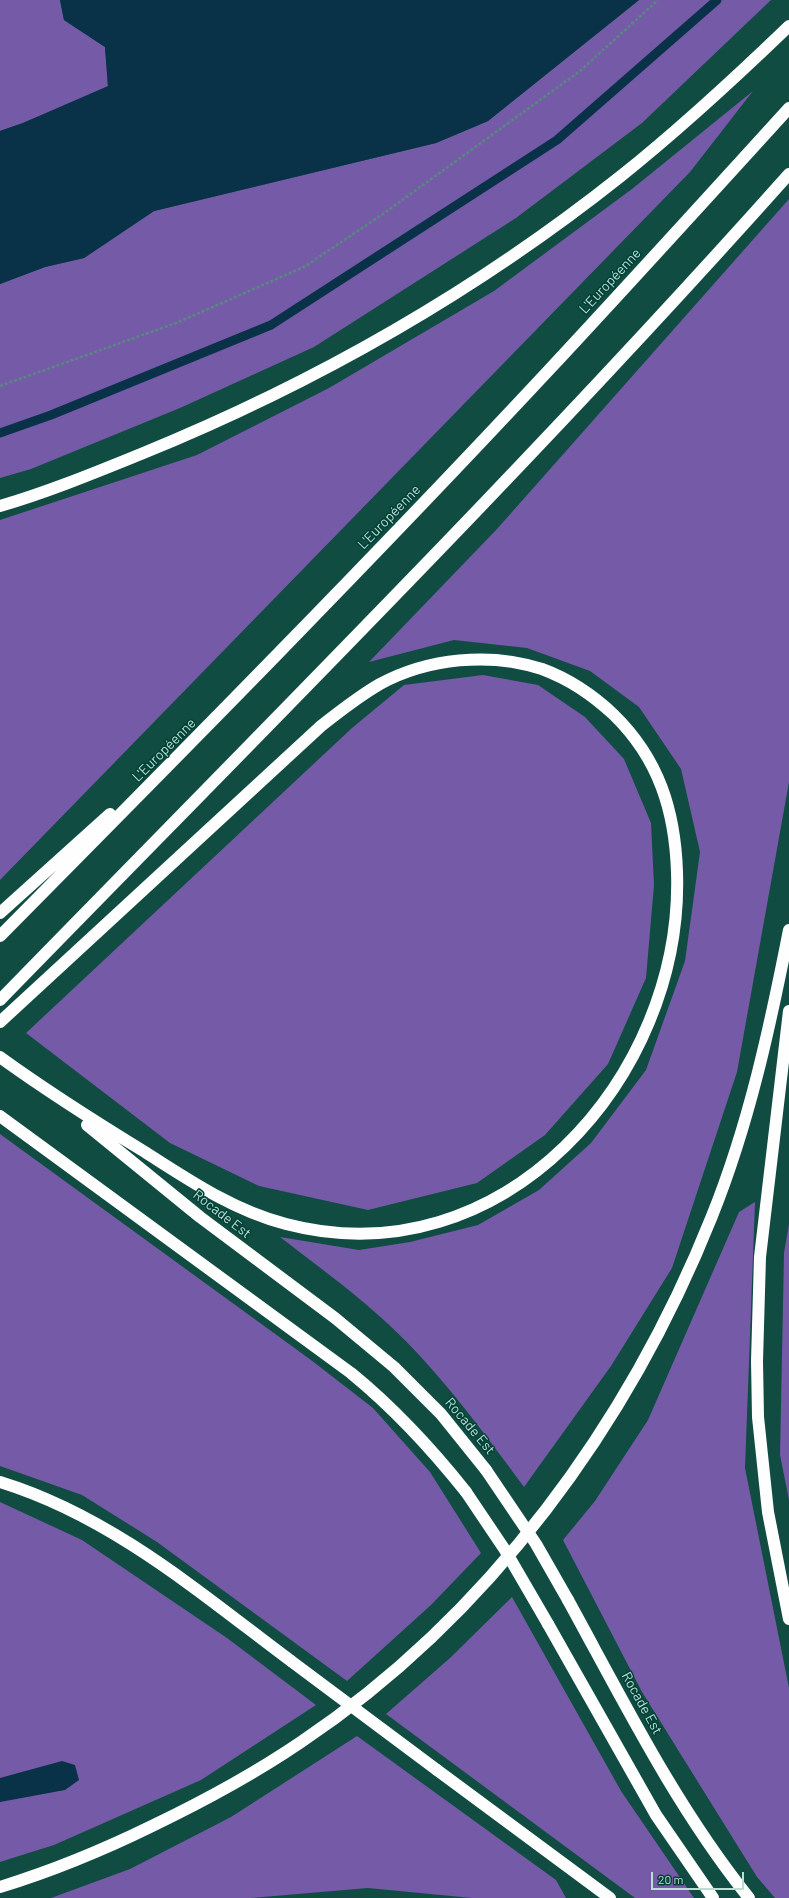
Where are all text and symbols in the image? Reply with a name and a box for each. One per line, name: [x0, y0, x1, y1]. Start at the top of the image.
street label: L'Européenne: [576, 245, 644, 317]
street label: L'Européenne: [354, 481, 424, 553]
street label: L'Européenne: [129, 715, 199, 785]
street label: Rocade Est: [190, 1186, 254, 1242]
street label: Rocade Est: [441, 1394, 499, 1458]
street label: Rocade Est: [618, 1669, 666, 1737]
scale bar: [653, 1864, 746, 1890]
text: 20 m: [658, 1872, 684, 1886]

